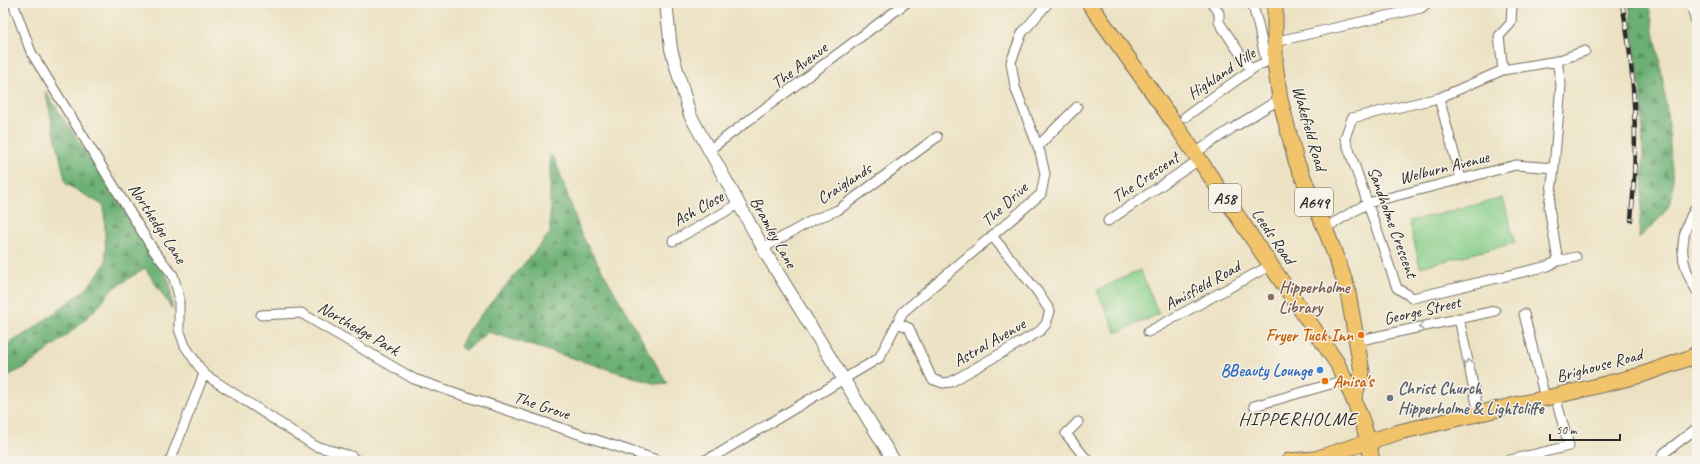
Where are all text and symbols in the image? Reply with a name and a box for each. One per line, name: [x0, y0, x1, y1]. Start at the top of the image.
street label: The Avenue: [767, 37, 833, 93]
street label: Highland Ville: [1183, 42, 1261, 104]
street label: Wakefield Road: [1287, 83, 1332, 175]
street label: The Crescent: [1108, 146, 1185, 207]
street label: Welburn Avenue: [1397, 146, 1493, 189]
street label: Craiglands: [813, 157, 877, 209]
street label: Sandholme Crescent: [1363, 164, 1423, 283]
street label: The Drive: [977, 177, 1033, 231]
street label: Northedge Lane: [124, 179, 192, 269]
road number: A58: [1209, 184, 1241, 212]
street label: Ash Close: [669, 185, 728, 231]
road number: A649: [1295, 188, 1333, 216]
street label: Bramley Lane: [745, 193, 802, 273]
street label: Leeds Road: [1247, 204, 1301, 270]
street label: Amisfield Road: [1161, 255, 1247, 315]
place label: Hipperholme Library: [1279, 277, 1352, 318]
street label: George Street: [1382, 291, 1465, 330]
marker: Hipperholme Library: [1266, 292, 1276, 302]
street label: Northedge Park: [314, 297, 405, 361]
street label: Astral Avenue: [950, 313, 1030, 371]
one-way arrow: [1418, 322, 1424, 330]
place label: Fryer Tuck Inn: [1266, 325, 1354, 346]
marker: Fryer Tuck Inn: [1356, 330, 1366, 340]
street label: Brighouse Road: [1554, 343, 1648, 387]
one-way arrow: [1465, 359, 1473, 365]
place label: BBeauty Lounge: [1220, 360, 1313, 381]
marker: BBeauty Lounge: [1315, 365, 1325, 375]
place label: Anisa's: [1333, 371, 1376, 392]
marker: Anisa's: [1320, 376, 1330, 386]
place label: Christ Church Hipperholme & Lightcliffe: [1398, 378, 1545, 419]
street label: The Grove: [511, 387, 574, 425]
marker: Christ Church Hipperholme & Lightcliffe: [1385, 393, 1395, 403]
district label: HIPPERHOLME: [1238, 407, 1360, 431]
scale bar: [1550, 416, 1620, 442]
text: 50 m: [1556, 422, 1578, 438]

